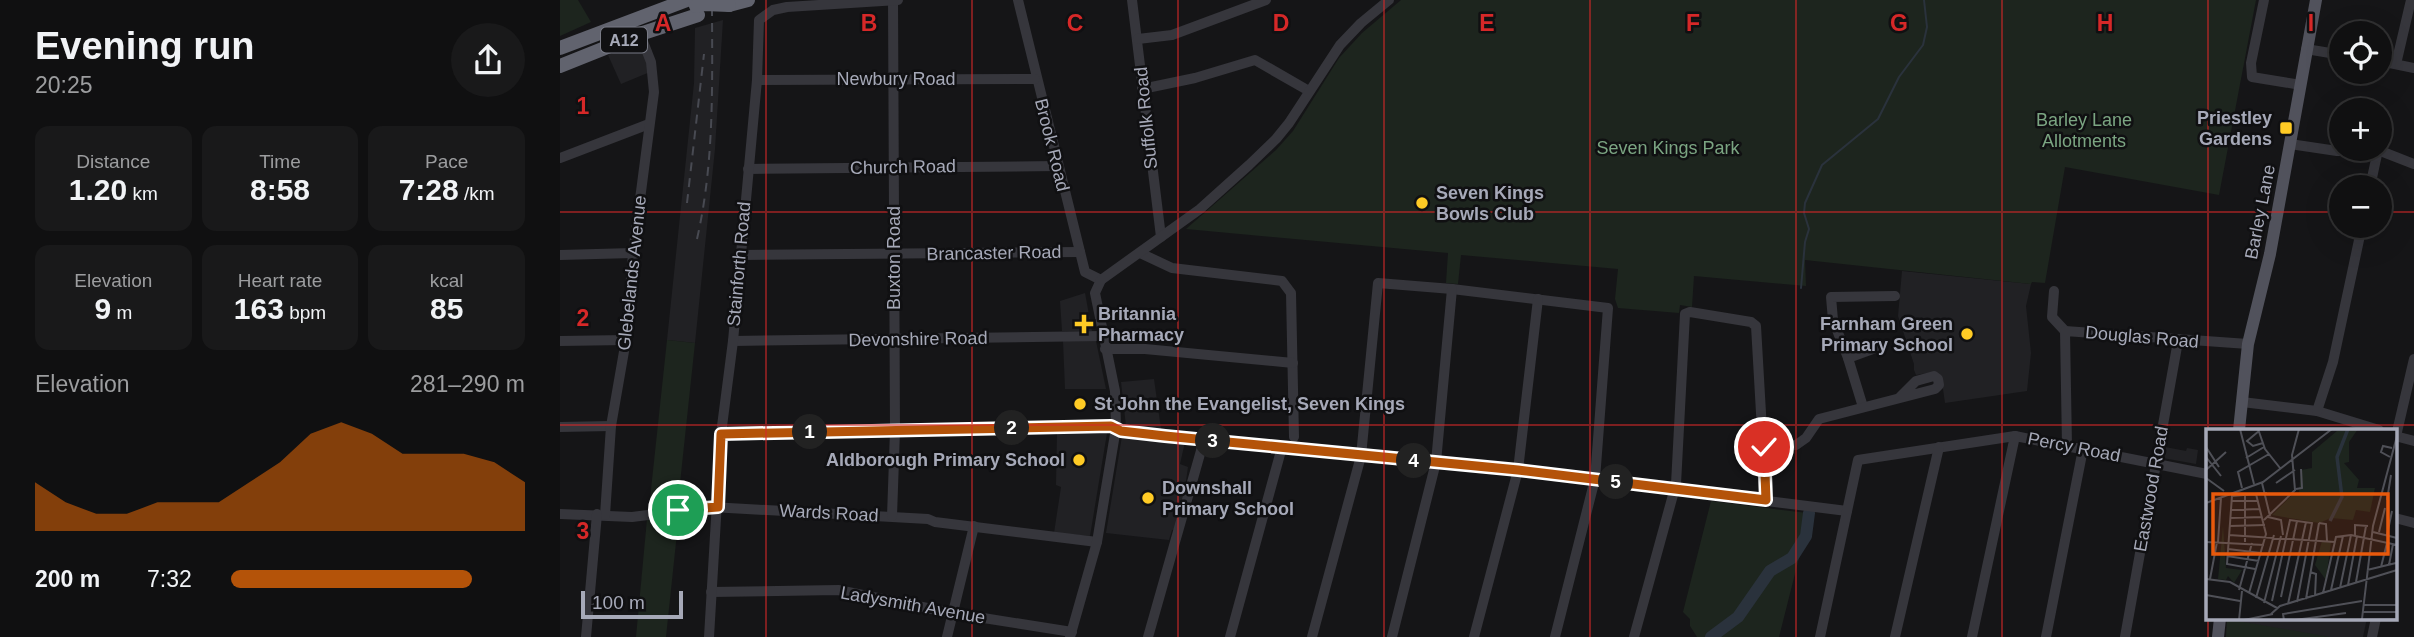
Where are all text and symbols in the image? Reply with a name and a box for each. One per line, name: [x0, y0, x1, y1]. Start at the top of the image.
text: A: [655, 10, 671, 36]
text: B: [861, 10, 877, 36]
text: C: [1067, 10, 1083, 36]
text: D: [1273, 10, 1289, 36]
text: E: [1479, 10, 1495, 36]
text: F: [1686, 10, 1700, 36]
text: G: [1890, 10, 1908, 36]
text: H: [2097, 10, 2113, 36]
text: I: [2308, 10, 2314, 36]
map controls: [2329, 21, 2392, 238]
button: locate: [2329, 21, 2392, 84]
button: share: [451, 23, 525, 97]
text: Evening run: [35, 25, 255, 67]
road number: A12: [601, 28, 647, 52]
street label: Suffolk Road: [1131, 66, 1161, 170]
street label: Newbury Road: [836, 69, 956, 89]
text: 20:25: [35, 72, 93, 98]
text: 1: [577, 93, 590, 119]
street label: Brook Road: [1031, 96, 1073, 194]
button: +: [2329, 98, 2392, 161]
place label: Priestley Gardens: [2197, 108, 2272, 149]
park label: Barley Lane Allotments: [2036, 110, 2132, 151]
marker: Priestley Gardens: [2278, 120, 2294, 136]
park label: Seven Kings Park: [1596, 138, 1741, 158]
text: Distance: [76, 151, 150, 172]
text: Time: [259, 151, 301, 172]
text: Pace: [425, 151, 468, 172]
street label: Church Road: [850, 156, 956, 178]
street label: Barley Lane: [2241, 163, 2279, 261]
text: 1.20: [69, 173, 127, 206]
text: 8:58: [250, 173, 310, 206]
text: 7:28: [399, 173, 459, 206]
button: −: [2329, 175, 2392, 238]
text: km: [127, 183, 158, 204]
text: /km: [459, 183, 495, 204]
place label: Seven Kings Bowls Club: [1436, 183, 1544, 224]
street label: Glebelands Avenue: [614, 194, 650, 352]
marker: Seven Kings Bowls Club: [1414, 195, 1430, 211]
street label: Stainforth Road: [724, 201, 754, 327]
street label: Buxton Road: [884, 206, 904, 310]
street label: Brancaster Road: [926, 242, 1062, 264]
text: Elevation: [74, 270, 152, 291]
text: Heart rate: [238, 270, 322, 291]
text: kcal: [430, 270, 464, 291]
text: 9: [94, 292, 111, 325]
text: 163: [234, 292, 284, 325]
text: 85: [430, 292, 463, 325]
text: m: [111, 302, 132, 323]
text: bpm: [284, 302, 326, 323]
place label: Britannia Pharmacy: [1098, 304, 1184, 345]
text: 2: [577, 305, 589, 331]
place label: Farnham Green Primary School: [1820, 314, 1953, 355]
marker: Britannia Pharmacy: [1076, 316, 1092, 332]
street label: Douglas Road: [2084, 322, 2200, 352]
marker: Farnham Green Primary School: [1959, 326, 1975, 342]
street label: Devonshire Road: [848, 328, 988, 350]
text: Elevation: [35, 371, 130, 397]
text: 281–290 m: [410, 371, 525, 397]
place label: St John the Evangelist, Seven Kings: [1094, 394, 1405, 414]
marker: St John the Evangelist, Seven Kings: [1072, 396, 1088, 412]
pin: 2: [994, 410, 1030, 446]
pin: 1: [792, 414, 828, 450]
text: 2: [1006, 417, 1017, 438]
pin: [1734, 417, 1794, 477]
text: 1: [804, 421, 815, 442]
pin: 3: [1196, 424, 1230, 458]
street label: Eastwood Road: [2130, 425, 2172, 553]
icon: check: [1745, 428, 1783, 466]
street label: Percy Road: [2026, 428, 2122, 466]
inset map: [2206, 429, 2396, 620]
text: 3: [1207, 430, 1218, 451]
pin: 4: [1396, 444, 1432, 478]
place label: Aldborough Primary School: [826, 450, 1065, 470]
text: 4: [1408, 450, 1419, 471]
marker: Aldborough Primary School: [1071, 452, 1087, 468]
pin: 5: [1598, 464, 1634, 500]
text: 5: [1610, 471, 1621, 492]
place label: Downshall Primary School: [1162, 478, 1294, 519]
pin: [648, 480, 708, 540]
marker: Downshall Primary School: [1140, 490, 1156, 506]
icon: arrive: [659, 491, 697, 529]
street label: Wards Road: [779, 500, 879, 526]
text: 3: [577, 518, 589, 544]
text: 200 m: [35, 566, 100, 592]
text: 7:32: [147, 566, 192, 592]
street label: Ladysmith Avenue: [839, 582, 987, 628]
scale bar: [581, 588, 682, 620]
text: 100 m: [592, 592, 645, 613]

